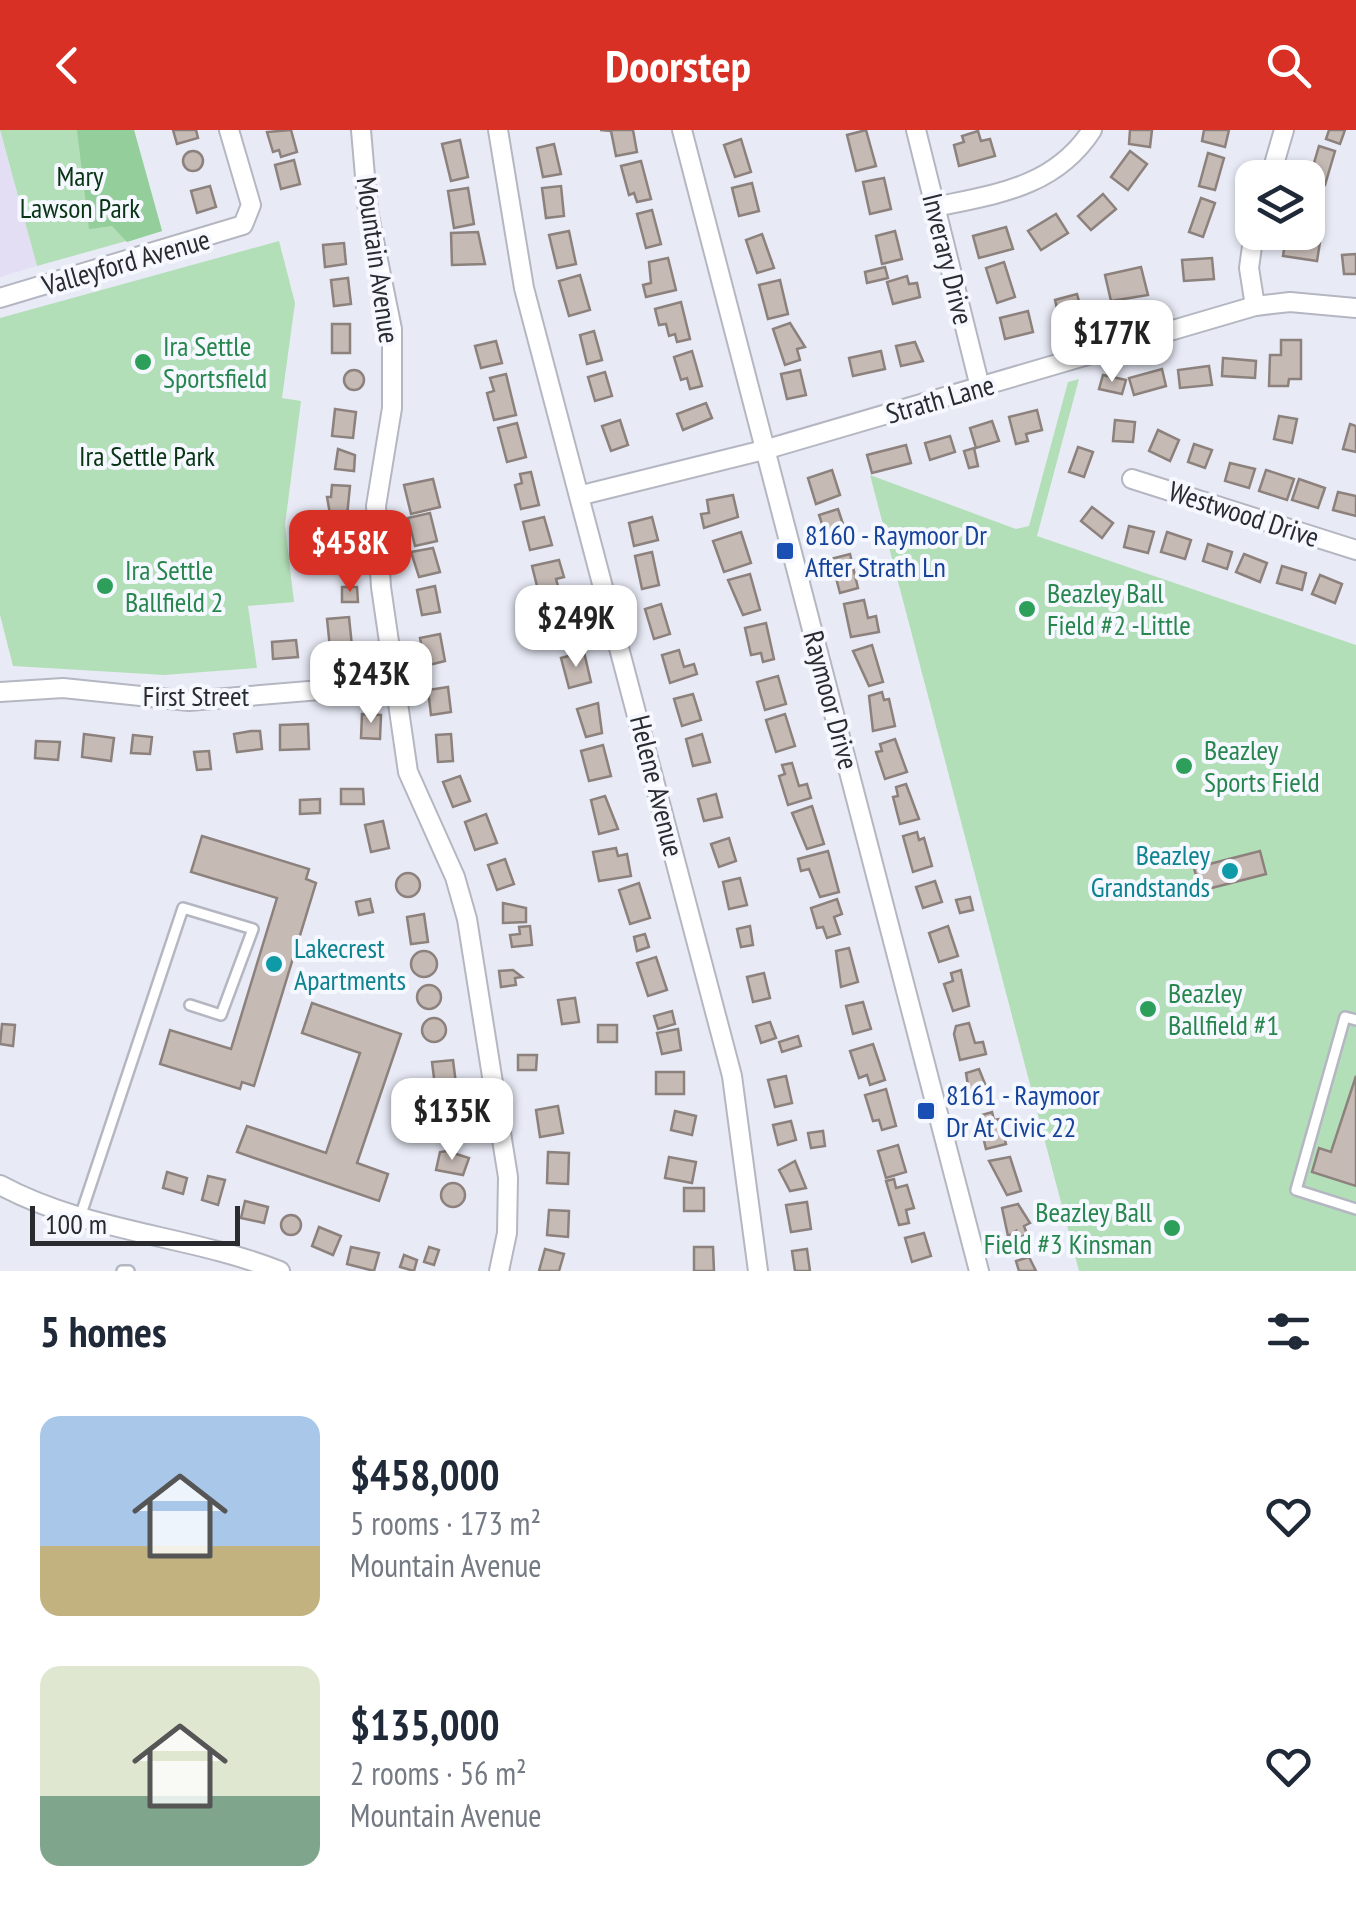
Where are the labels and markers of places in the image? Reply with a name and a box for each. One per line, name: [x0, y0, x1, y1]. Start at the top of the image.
pin: $177K: [1042, 300, 1182, 385]
place label: Ira Settle Sportsfield: [163, 327, 267, 396]
marker: Ira Settle Sportsfield: [132, 351, 154, 373]
pin: $458K: [280, 510, 420, 595]
place label: 8160 - Raymoor Dr After Strath Ln: [805, 516, 987, 585]
marker: 8160 - Raymoor Dr After Strath Ln: [774, 540, 796, 562]
place label: Ira Settle Ballfield 2: [125, 551, 223, 620]
place label: Beazley Ball Field #2 -Little: [1047, 574, 1191, 643]
marker: Ira Settle Ballfield 2: [94, 575, 116, 597]
pin: $249K: [506, 585, 646, 670]
marker: Beazley Ball Field #2 -Little: [1016, 598, 1038, 620]
pin: $243K: [301, 641, 441, 726]
place label: Beazley Sports Field: [1204, 731, 1320, 800]
marker: Beazley Sports Field: [1173, 755, 1195, 777]
place label: Beazley Grandstands: [1091, 836, 1210, 905]
marker: Beazley Grandstands: [1219, 860, 1241, 882]
place label: Lakecrest Apartments: [294, 929, 406, 998]
marker: Lakecrest Apartments: [263, 953, 285, 975]
place label: Beazley Ballfield #1: [1168, 974, 1279, 1043]
marker: Beazley Ballfield #1: [1137, 998, 1159, 1020]
place label: 8161 - Raymoor Dr At Civic 22: [946, 1076, 1100, 1145]
pin: $135K: [382, 1078, 522, 1163]
marker: 8161 - Raymoor Dr At Civic 22: [915, 1100, 937, 1122]
place label: Beazley Ball Field #3 Kinsman: [984, 1193, 1152, 1262]
marker: Beazley Ball Field #3 Kinsman: [1161, 1217, 1183, 1239]

